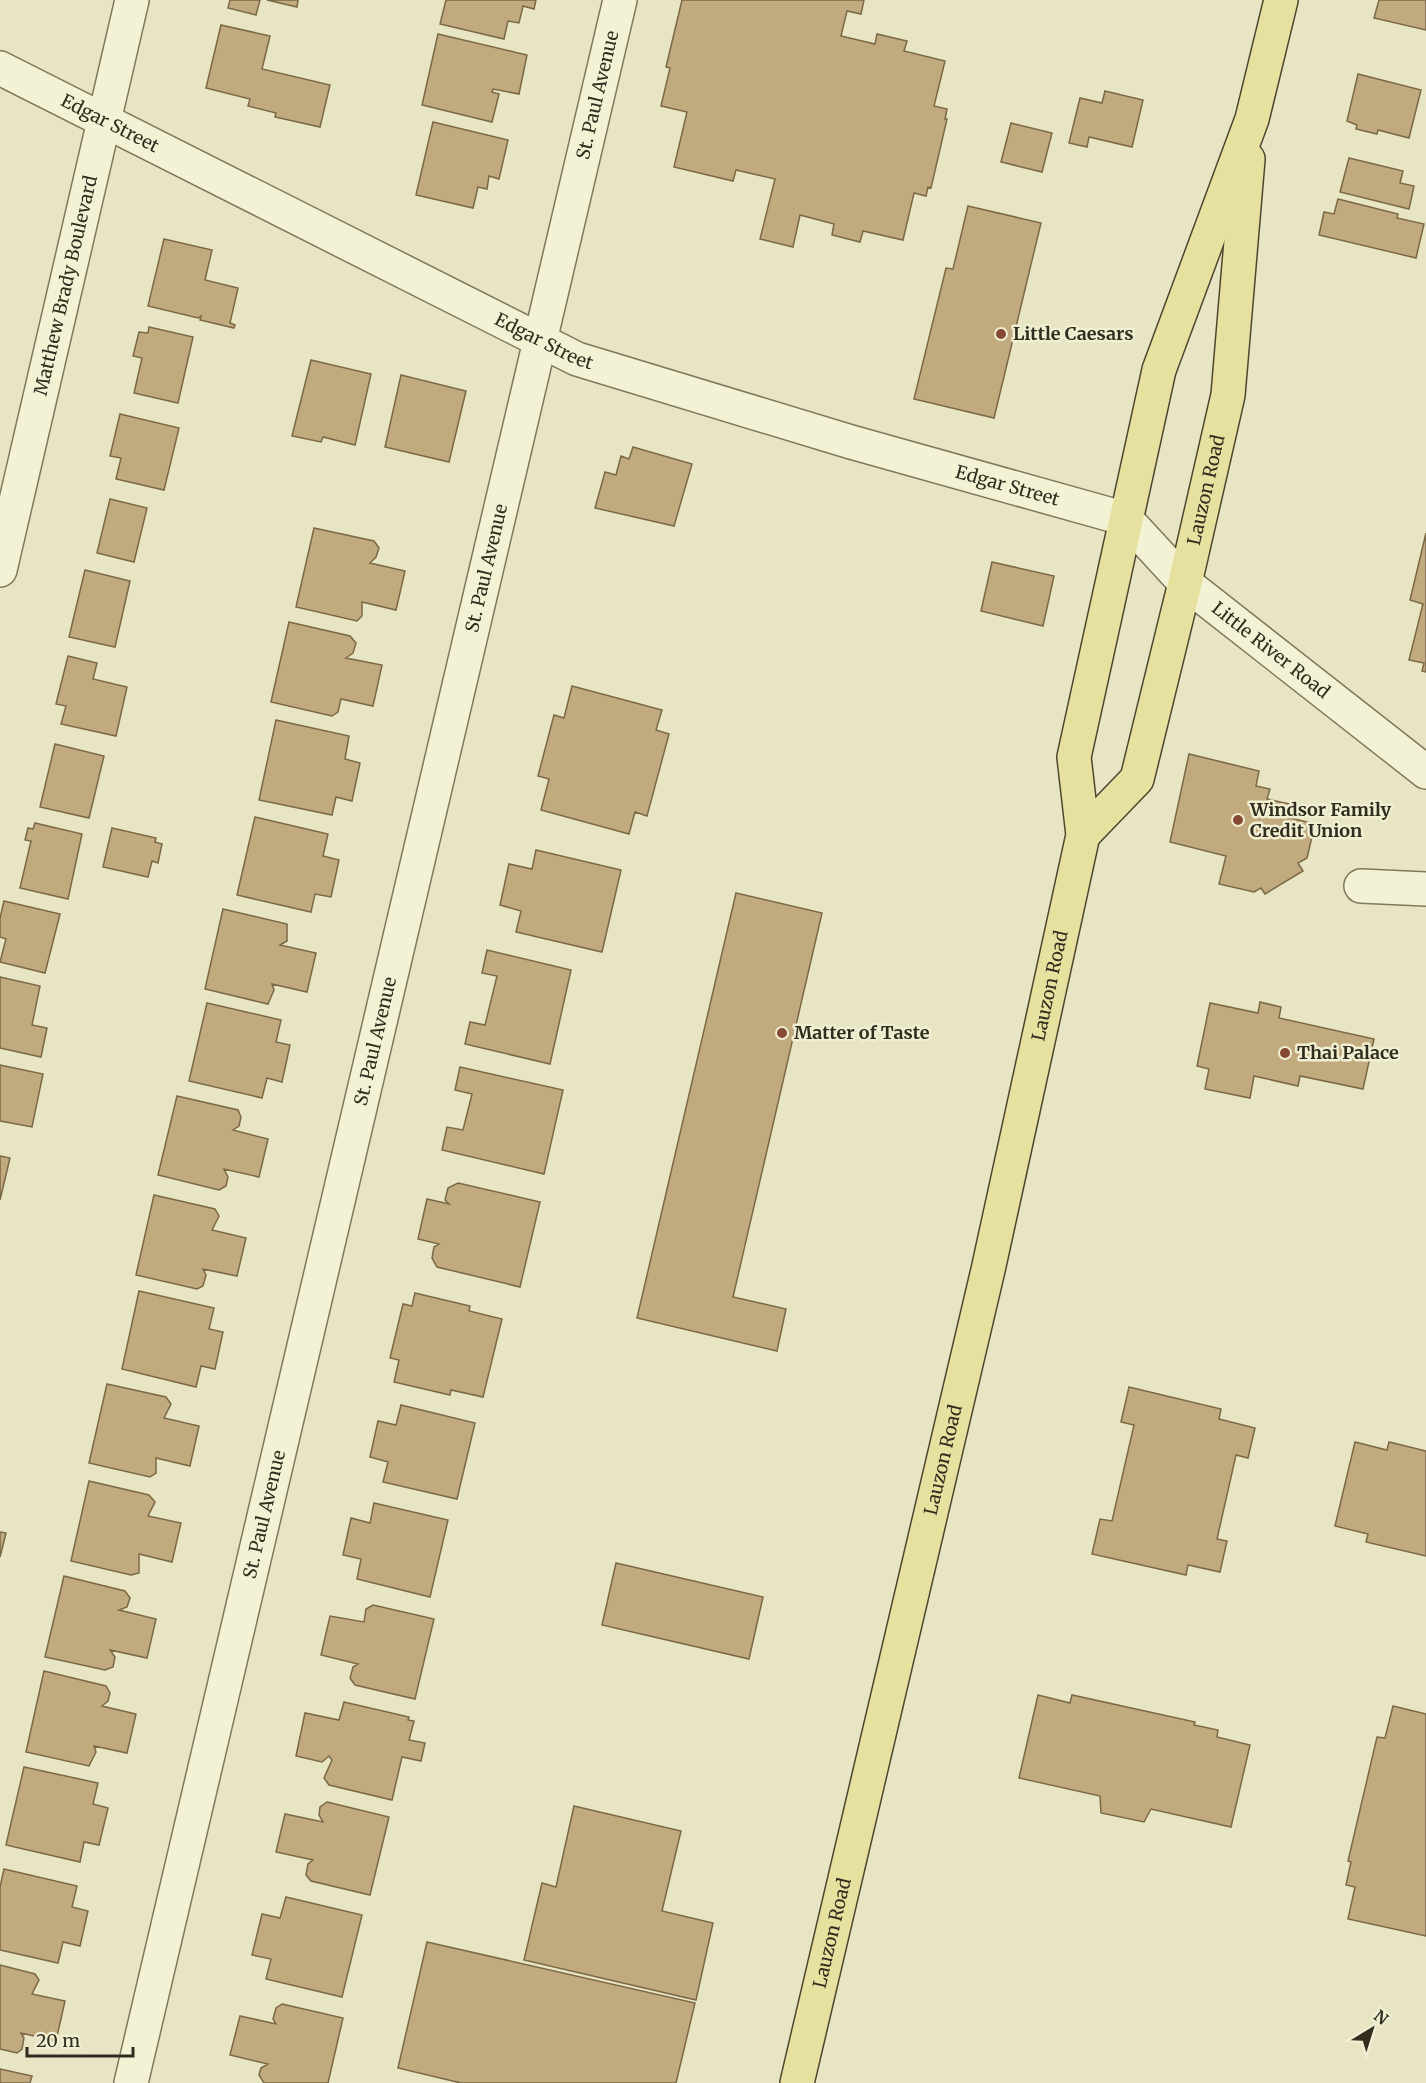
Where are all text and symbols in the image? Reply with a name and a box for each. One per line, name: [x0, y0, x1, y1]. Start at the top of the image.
street label: St. Paul Avenue: [571, 28, 623, 162]
street label: Edgar Street: [57, 89, 163, 157]
street label: Matthew Brady Boulevard: [29, 173, 102, 398]
street label: Edgar Street: [491, 307, 596, 374]
place label: Little Caesars: [1013, 322, 1134, 345]
marker: Little Caesars: [994, 327, 1008, 341]
street label: Lauzon Road: [1182, 432, 1230, 547]
street label: Edgar Street: [953, 460, 1062, 511]
street label: St. Paul Avenue: [460, 501, 512, 635]
street label: Little River Road: [1207, 596, 1335, 703]
place label: Windsor Family Credit Union: [1249, 798, 1392, 842]
marker: Windsor Family Credit Union: [1231, 813, 1245, 827]
street label: Lauzon Road: [1026, 928, 1073, 1043]
street label: St. Paul Avenue: [349, 975, 401, 1108]
place label: Matter of Taste: [794, 1021, 930, 1044]
marker: Matter of Taste: [775, 1026, 789, 1040]
place label: Thai Palace: [1297, 1041, 1399, 1064]
marker: Thai Palace: [1278, 1046, 1292, 1060]
street label: Lauzon Road: [919, 1402, 967, 1517]
street label: St. Paul Avenue: [238, 1448, 290, 1581]
street label: Lauzon Road: [808, 1875, 856, 1990]
north arrow: [1342, 1999, 1402, 2059]
text: N: [1370, 2005, 1393, 2029]
scale bar: [27, 2020, 134, 2058]
text: 20 m: [36, 2029, 80, 2052]

